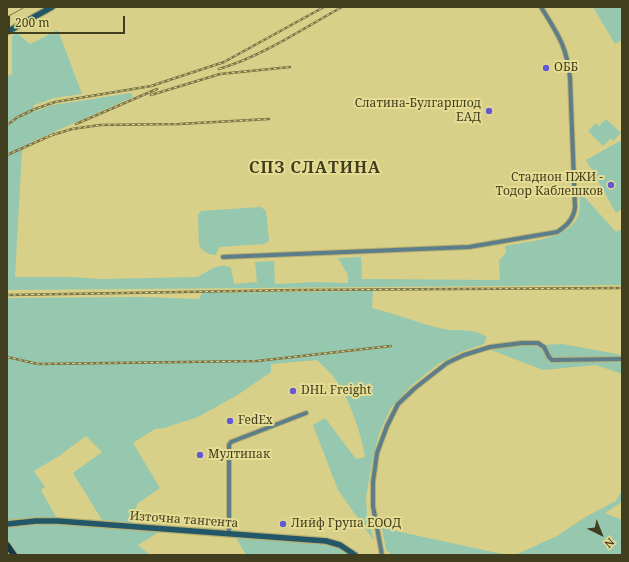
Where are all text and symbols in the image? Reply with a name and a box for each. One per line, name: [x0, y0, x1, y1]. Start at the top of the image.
scale bar: [10, 8, 127, 34]
text: 200 m: [15, 14, 50, 31]
place label: ОББ: [554, 61, 578, 75]
marker: ОББ: [541, 63, 551, 73]
place label: Слатина-Булгарплод ЕАД: [355, 97, 481, 125]
marker: Слатина-Булгарплод ЕАД: [484, 106, 494, 116]
district label: СПЗ СЛАТИНА: [249, 158, 381, 178]
place label: Стадион ПЖИ - Тодор Каблешков: [495, 171, 603, 199]
marker: Стадион ПЖИ - Тодор Каблешков: [606, 180, 616, 190]
place label: DHL Freight: [301, 384, 371, 398]
marker: DHL Freight: [288, 386, 298, 396]
place label: FedEx: [238, 414, 273, 428]
marker: FedEx: [225, 416, 235, 426]
place label: Мултипак: [208, 448, 270, 462]
marker: Мултипак: [195, 450, 205, 460]
street label: Източна тангента: [129, 509, 239, 531]
north arrow: [581, 514, 621, 554]
place label: Лийф Група ЕООД: [291, 517, 401, 531]
marker: Лийф Група ЕООД: [278, 519, 288, 529]
text: N: [601, 535, 618, 552]

